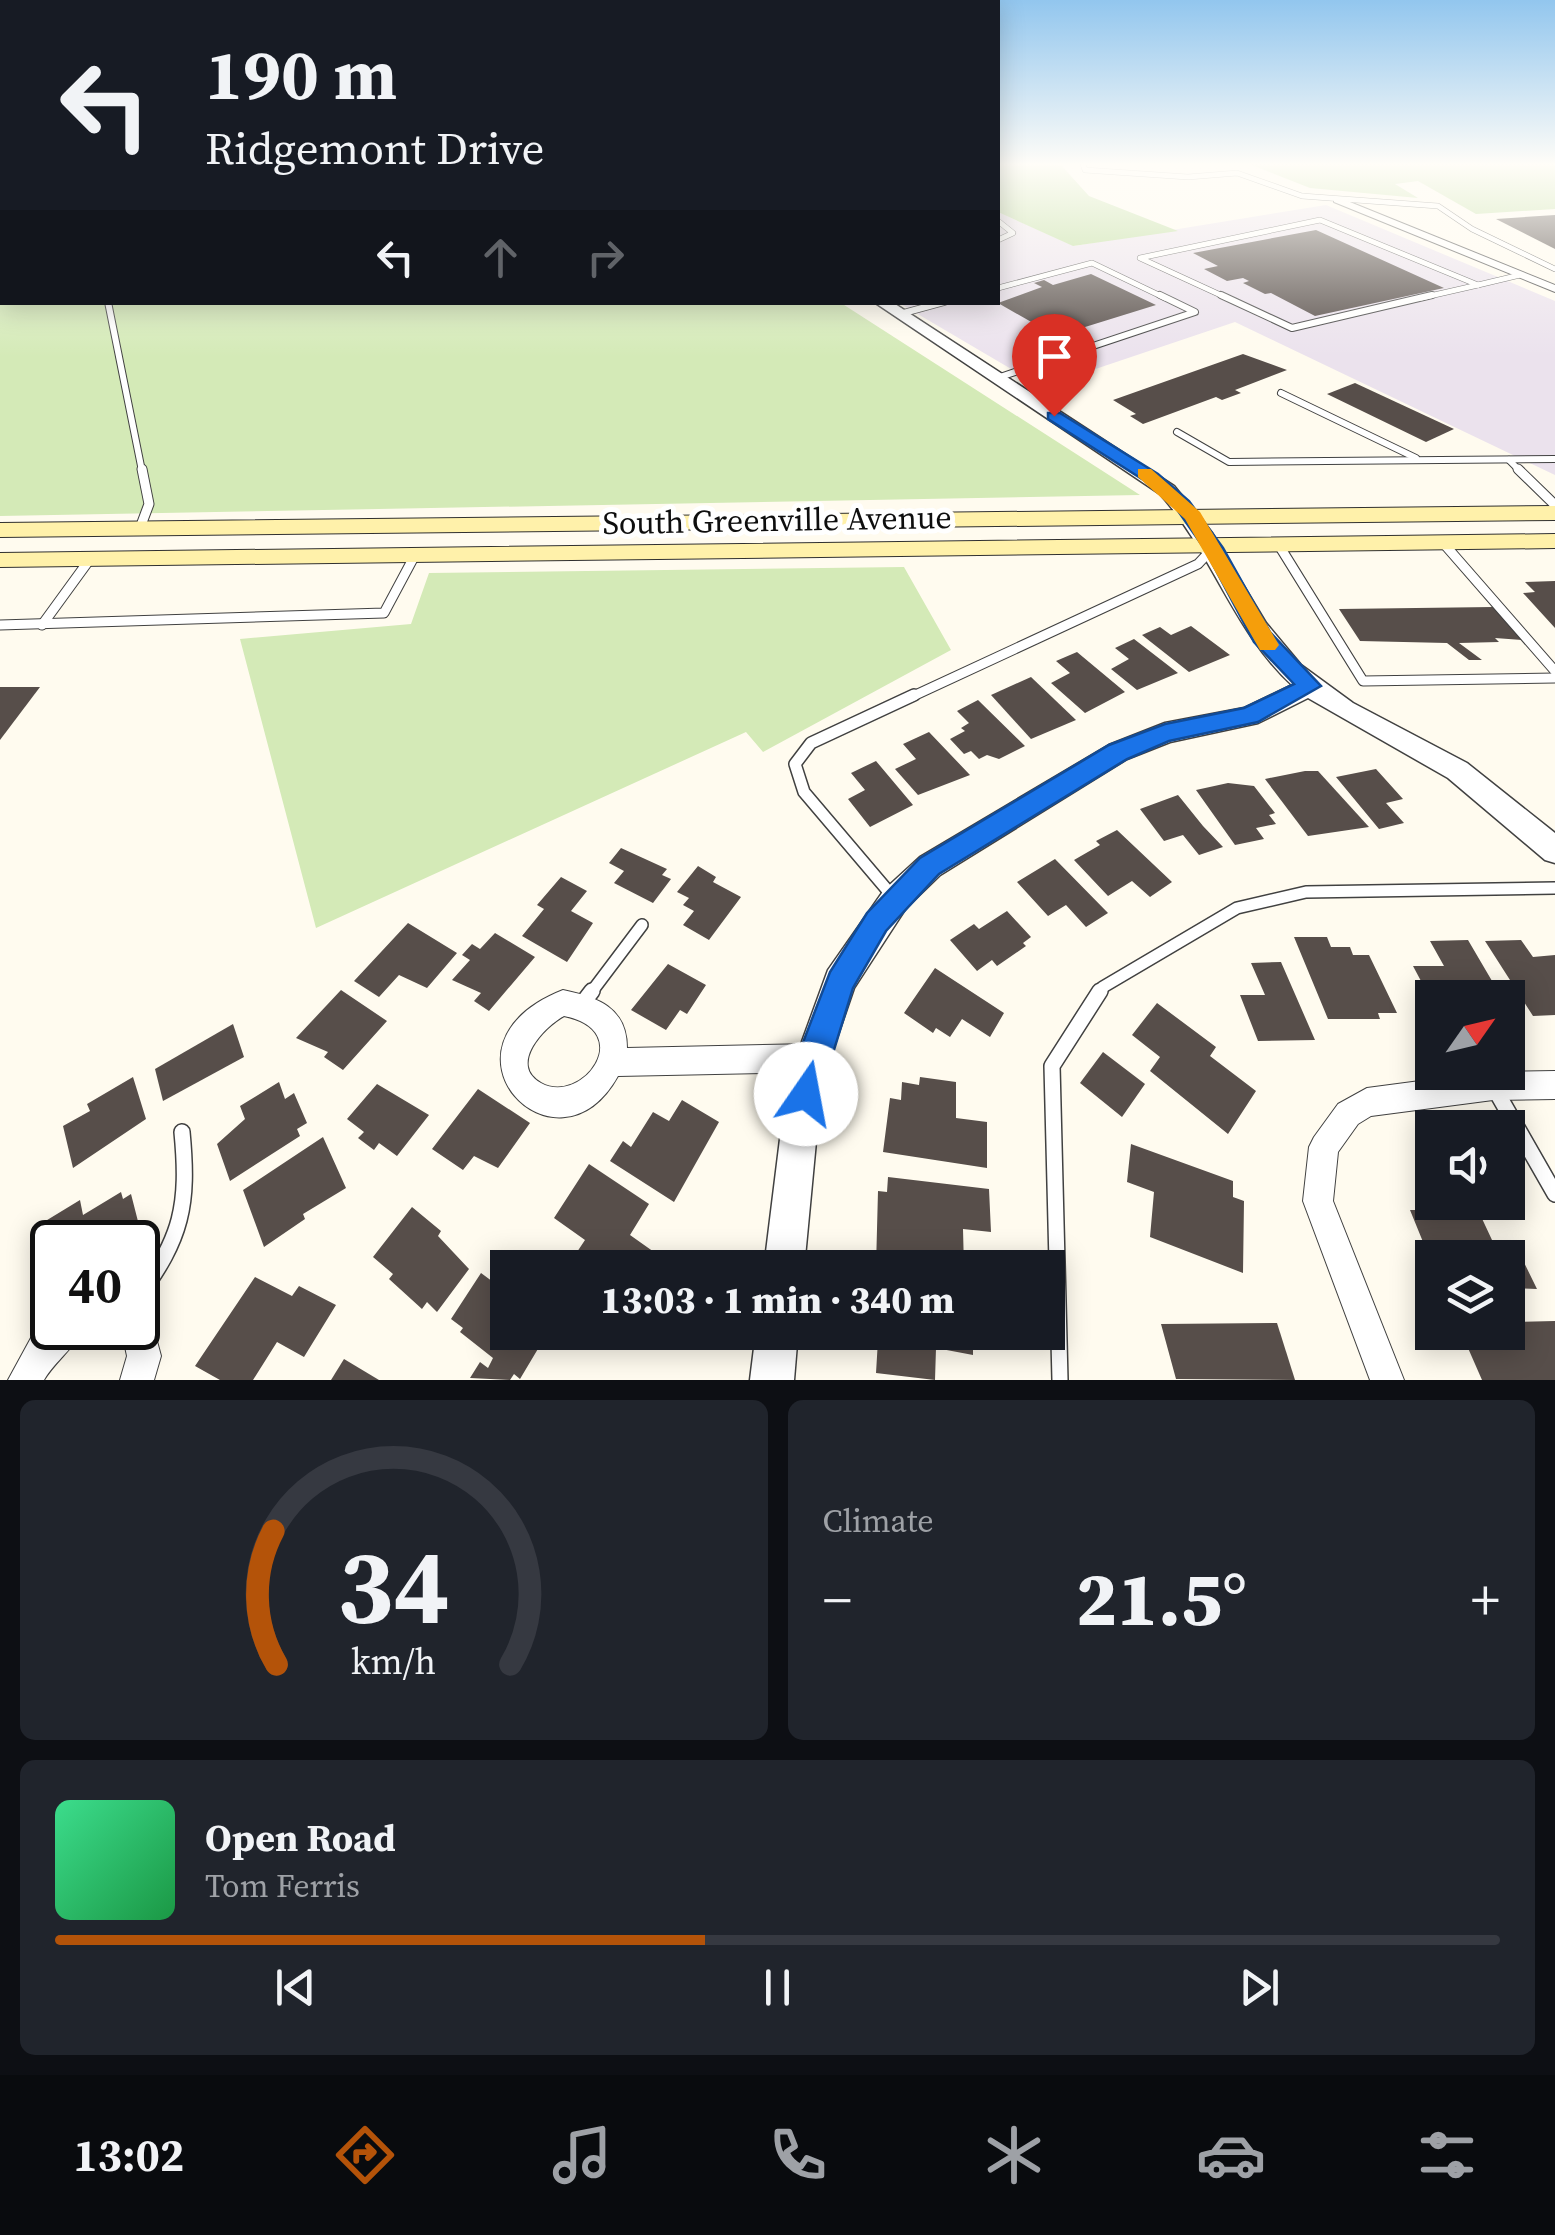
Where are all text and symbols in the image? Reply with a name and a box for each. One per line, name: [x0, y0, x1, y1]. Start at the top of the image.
text: 190 m: [205, 26, 397, 122]
icon: left: [40, 40, 170, 170]
text: Ridgemont Drive: [205, 117, 544, 179]
icon: left: [368, 230, 423, 285]
icon: ahead: [473, 230, 528, 285]
icon: right: [578, 230, 633, 285]
pin: [1012, 314, 1097, 417]
icon: arrive: [1027, 329, 1082, 384]
street label: South Greenville Avenue: [602, 495, 952, 545]
north arrow: [1415, 980, 1525, 1090]
map controls: [1415, 980, 1525, 1350]
position arrow: [754, 1042, 858, 1146]
button: sound: [1415, 1110, 1525, 1220]
speed limit sign: 40: [30, 1220, 160, 1350]
button: layers: [1415, 1240, 1525, 1350]
text: 13:03 · 1 min · 340 m: [600, 1274, 955, 1326]
text: Climate: [823, 1499, 934, 1543]
text: 34: [337, 1514, 450, 1657]
text: 21.5°: [1076, 1547, 1247, 1650]
text: −: [823, 1562, 852, 1637]
text: +: [1471, 1562, 1500, 1637]
text: km/h: [351, 1637, 436, 1686]
text: Open Road: [205, 1812, 396, 1864]
text: Tom Ferris: [205, 1864, 360, 1908]
icon: previous: [268, 1960, 323, 2015]
icon: pause: [750, 1960, 805, 2015]
icon: next: [1232, 1960, 1287, 2015]
icon: directions: [330, 2120, 400, 2190]
icon: music: [547, 2120, 617, 2190]
icon: phone: [763, 2120, 833, 2190]
icon: climate: [979, 2120, 1049, 2190]
icon: car: [1196, 2120, 1266, 2190]
icon: filters: [1412, 2120, 1482, 2190]
text: 13:02: [73, 2124, 184, 2186]

